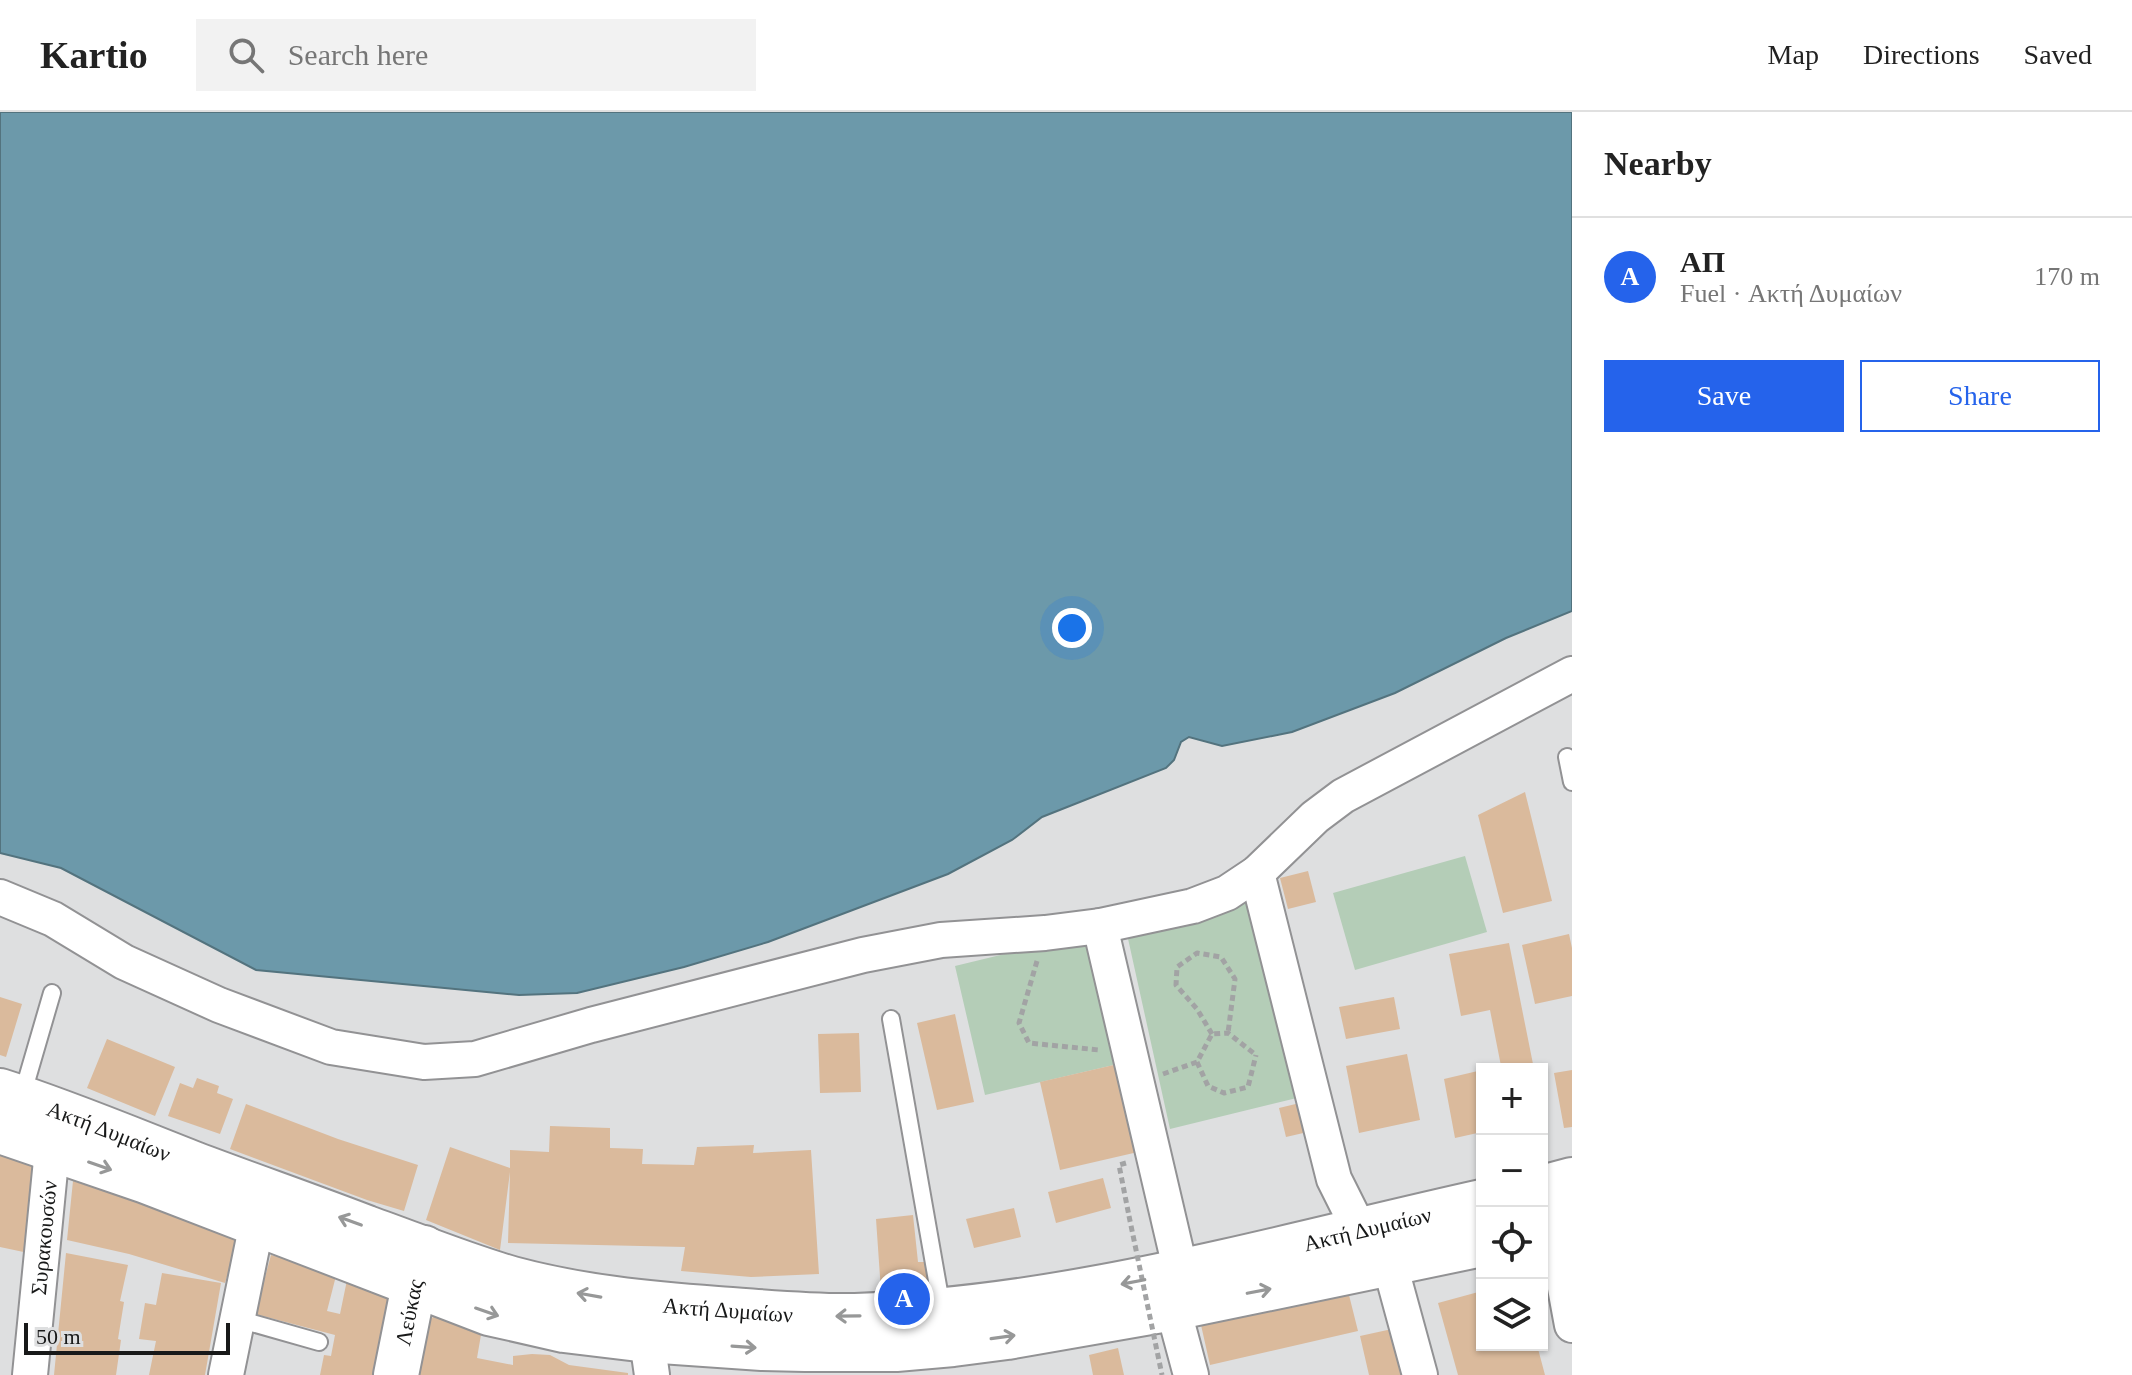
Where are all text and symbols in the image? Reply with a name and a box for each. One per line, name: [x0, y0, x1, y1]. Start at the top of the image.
search box: [196, 19, 756, 91]
icon: search: [224, 33, 268, 77]
text: Kartio: [40, 34, 148, 76]
text: Search here: [288, 38, 428, 71]
text: Map: [1768, 39, 1819, 70]
text: Directions: [1863, 39, 1980, 70]
text: Saved: [2024, 39, 2092, 70]
text: Nearby: [1604, 145, 1712, 182]
text: ΑΠ: [1680, 245, 1725, 278]
text: A: [1621, 262, 1639, 291]
text: 170 m: [2034, 262, 2100, 291]
text: Fuel · Ακτή Δυμαίων: [1680, 279, 1902, 308]
button: Save: [1604, 360, 1844, 432]
button: Share: [1860, 360, 2100, 432]
your location: [1052, 608, 1092, 648]
map controls: [1476, 1063, 1548, 1351]
button: +: [1476, 1063, 1548, 1135]
street label: Ακτή Δυμαίων: [44, 1096, 174, 1167]
button: −: [1476, 1135, 1548, 1207]
one-way arrow: [87, 1159, 112, 1174]
street label: Συρακουσών: [26, 1179, 62, 1296]
street label: Ακτή Δυμαίων: [1301, 1202, 1434, 1256]
button: locate: [1476, 1207, 1548, 1279]
one-way arrow: [338, 1213, 363, 1228]
pin: A: [878, 1269, 930, 1329]
street label: Λεύκας: [390, 1276, 428, 1348]
one-way arrow: [1121, 1276, 1146, 1291]
button: layers: [1476, 1279, 1548, 1351]
one-way arrow: [1245, 1283, 1271, 1298]
one-way arrow: [576, 1287, 602, 1302]
street label: Ακτή Δυμαίων: [662, 1293, 794, 1327]
one-way arrow: [474, 1305, 499, 1320]
one-way arrow: [835, 1308, 861, 1324]
scale bar: [24, 1319, 230, 1355]
text: 50 m: [36, 1324, 81, 1349]
one-way arrow: [989, 1330, 1016, 1345]
one-way arrow: [730, 1340, 757, 1355]

